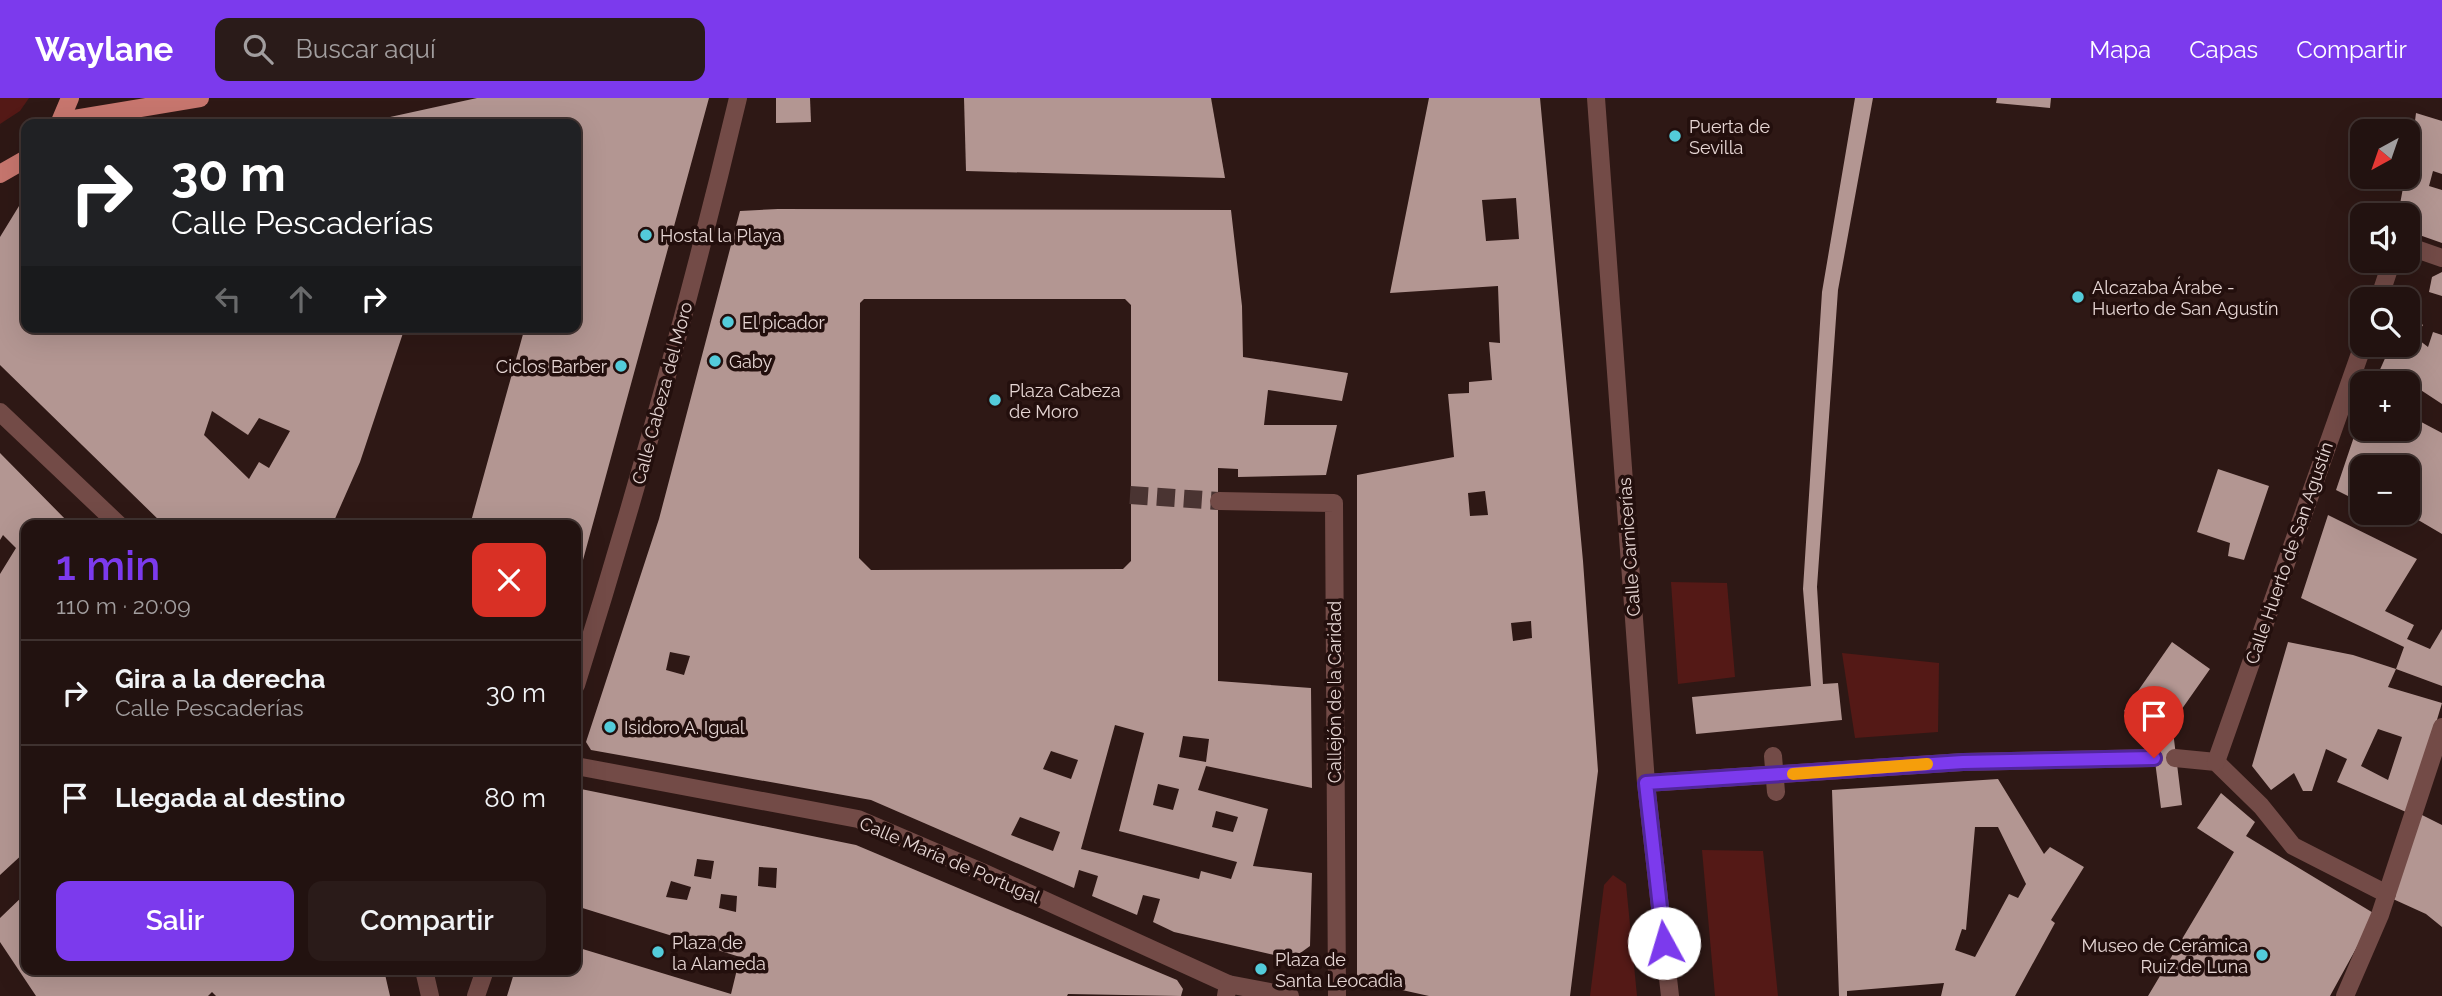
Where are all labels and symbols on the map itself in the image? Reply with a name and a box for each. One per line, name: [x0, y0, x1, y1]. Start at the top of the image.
place label: Puerta de Sevilla: [1689, 116, 1770, 158]
north arrow: [2350, 119, 2420, 189]
marker: Puerta de Sevilla: [1667, 128, 1683, 144]
place label: Hostal la Playa: [660, 225, 782, 246]
marker: Hostal la Playa: [638, 227, 654, 243]
place label: Alcazaba Árabe - Huerto de San Agustín: [2092, 276, 2279, 319]
marker: Alcazaba Árabe - Huerto de San Agustín: [2070, 289, 2086, 305]
street label: Calle Cabeza del Moro: [628, 299, 697, 486]
place label: El picador: [742, 312, 826, 333]
marker: El picador: [720, 314, 736, 330]
place label: Gaby: [729, 351, 772, 372]
marker: Gaby: [707, 353, 723, 369]
place label: Ciclos Barber: [496, 356, 608, 377]
marker: Ciclos Barber: [613, 358, 629, 374]
place label: Plaza Cabeza de Moro: [1009, 380, 1121, 422]
marker: Plaza Cabeza de Moro: [987, 392, 1003, 408]
street label: Calle Huerto de San Agustín: [2241, 439, 2337, 667]
street label: Calle Carnicerías: [1614, 477, 1644, 617]
street label: Callejón de la Caridad: [1324, 601, 1345, 783]
pin: [2124, 686, 2184, 758]
place label: Isidoro A. Igual: [624, 717, 745, 738]
marker: Isidoro A. Igual: [602, 719, 618, 735]
street label: Calle María de Portugal: [857, 812, 1044, 908]
position arrow: [1627, 906, 1701, 980]
place label: Plaza de la Alameda: [672, 932, 766, 974]
place label: Museo de Cerámica Ruiz de Luna: [2081, 935, 2248, 977]
marker: Plaza de la Alameda: [650, 944, 666, 960]
marker: Museo de Cerámica Ruiz de Luna: [2254, 947, 2270, 963]
place label: Plaza de Santa Leocadia: [1275, 949, 1403, 991]
marker: Plaza de Santa Leocadia: [1253, 961, 1269, 977]

